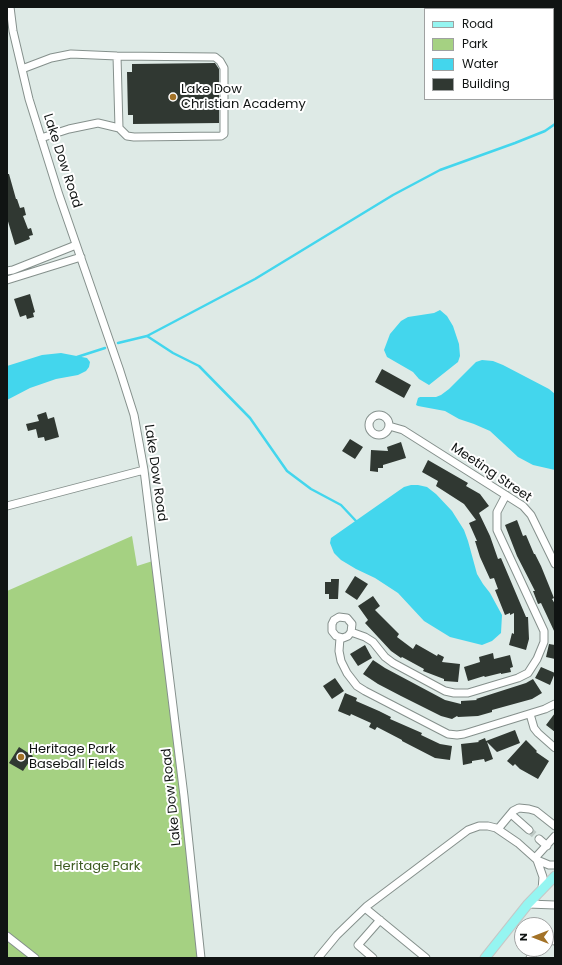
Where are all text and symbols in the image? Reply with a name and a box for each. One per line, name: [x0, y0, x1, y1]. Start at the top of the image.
legend: [424, 8, 554, 100]
text: Road: [462, 15, 493, 32]
text: Park: [462, 35, 488, 52]
text: Water: [462, 55, 498, 72]
text: Building: [462, 75, 510, 92]
place label: Lake Dow Christian Academy: [181, 82, 306, 113]
marker: Lake Dow Christian Academy: [168, 92, 178, 102]
street label: Lake Dow Road: [39, 112, 85, 210]
street label: Lake Dow Road: [140, 423, 170, 523]
street label: Meeting Street: [448, 440, 534, 506]
place label: Heritage Park Baseball Fields: [29, 742, 125, 773]
street label: Lake Dow Road: [159, 747, 185, 847]
marker: Heritage Park Baseball Fields: [16, 752, 26, 762]
park label: Heritage Park: [54, 859, 140, 875]
north arrow: [514, 917, 554, 957]
text: N: [515, 933, 531, 941]

